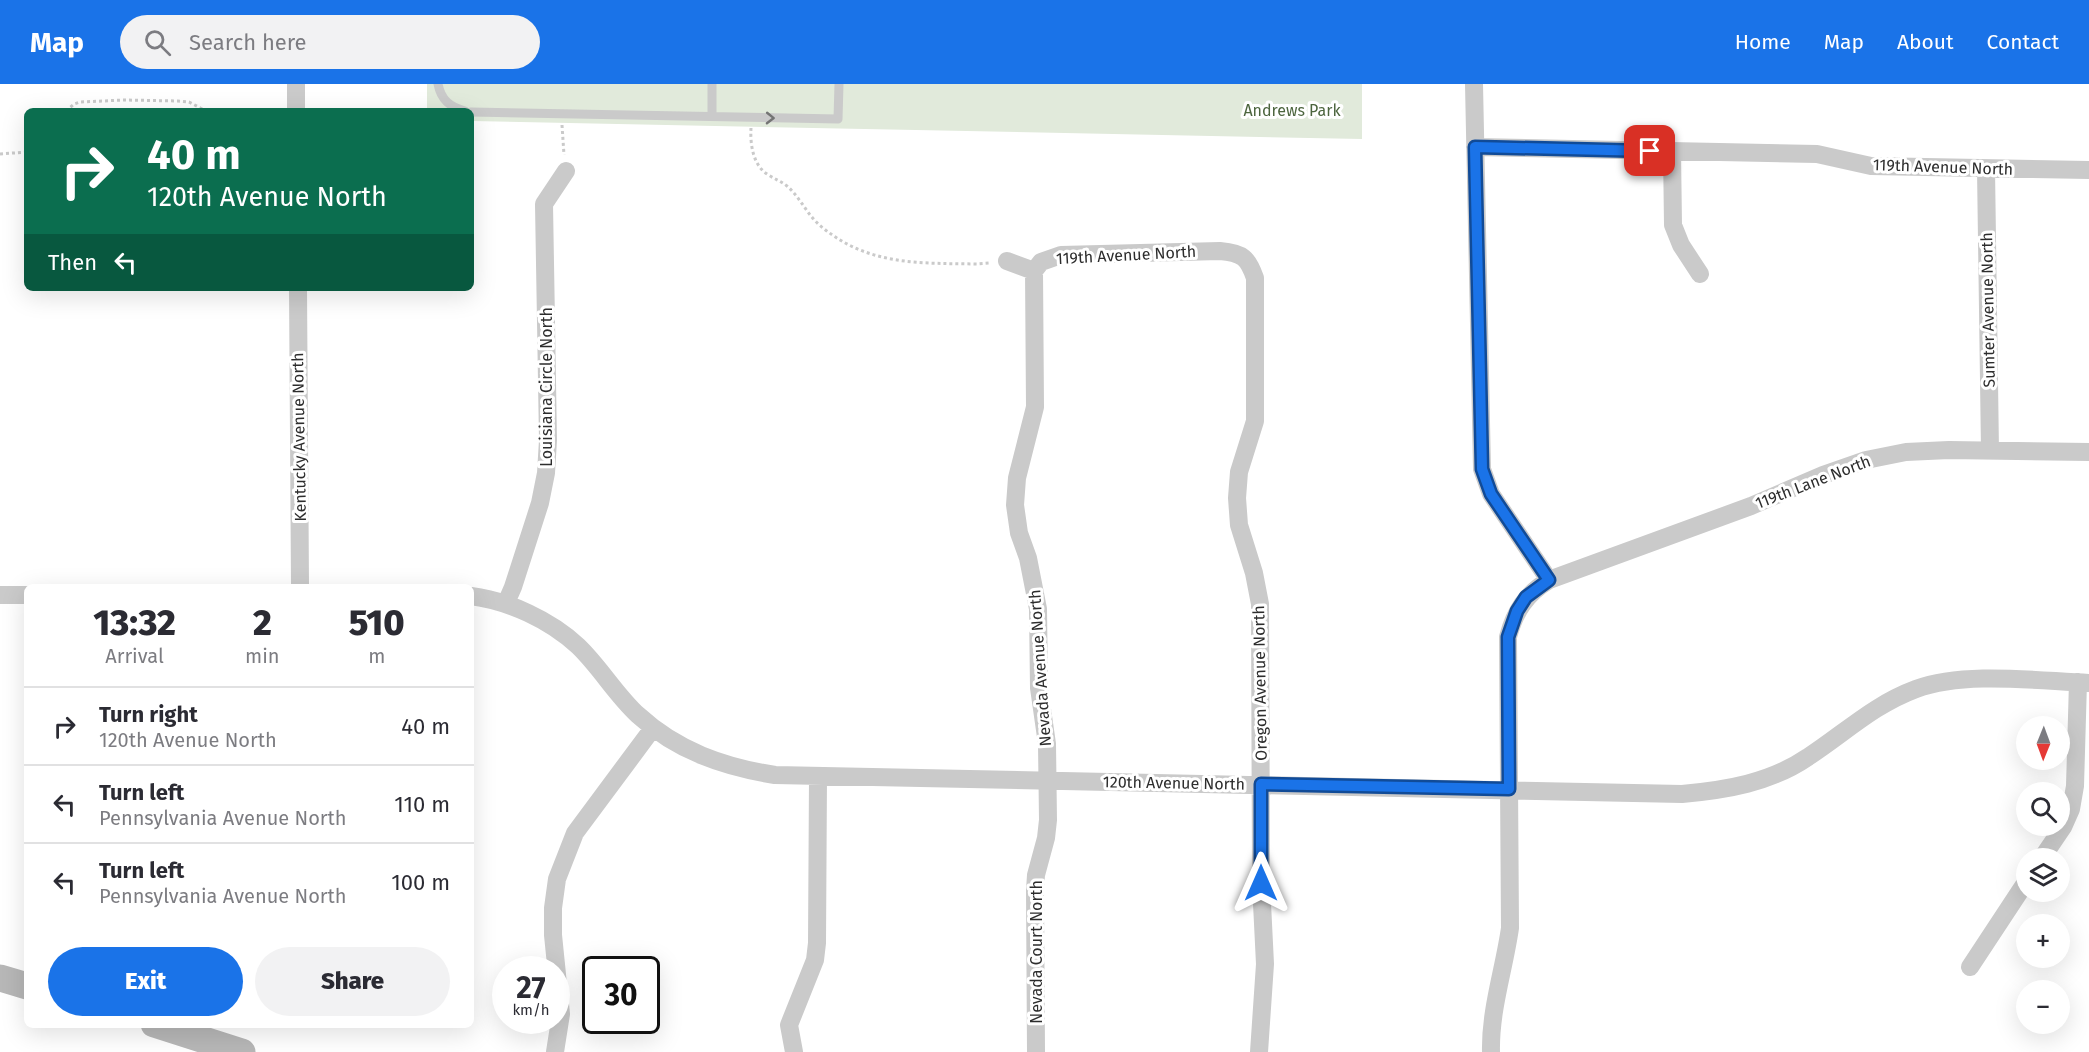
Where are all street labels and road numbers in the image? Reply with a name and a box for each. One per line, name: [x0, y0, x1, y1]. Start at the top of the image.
street label: 119th Avenue North: [1873, 155, 2013, 179]
street label: Sumter Avenue North: [1977, 232, 1999, 388]
street label: 119th Avenue North: [1055, 242, 1197, 268]
street label: Louisiana Circle North: [537, 307, 556, 467]
street label: Kentucky Avenue North: [288, 352, 310, 522]
street label: 119th Lane North: [1753, 451, 1873, 513]
street label: Nevada Avenue North: [1025, 589, 1055, 747]
street label: Oregon Avenue North: [1249, 605, 1271, 761]
street label: 120th Avenue North: [1103, 772, 1245, 794]
street label: Nevada Court North: [1027, 880, 1046, 1024]

